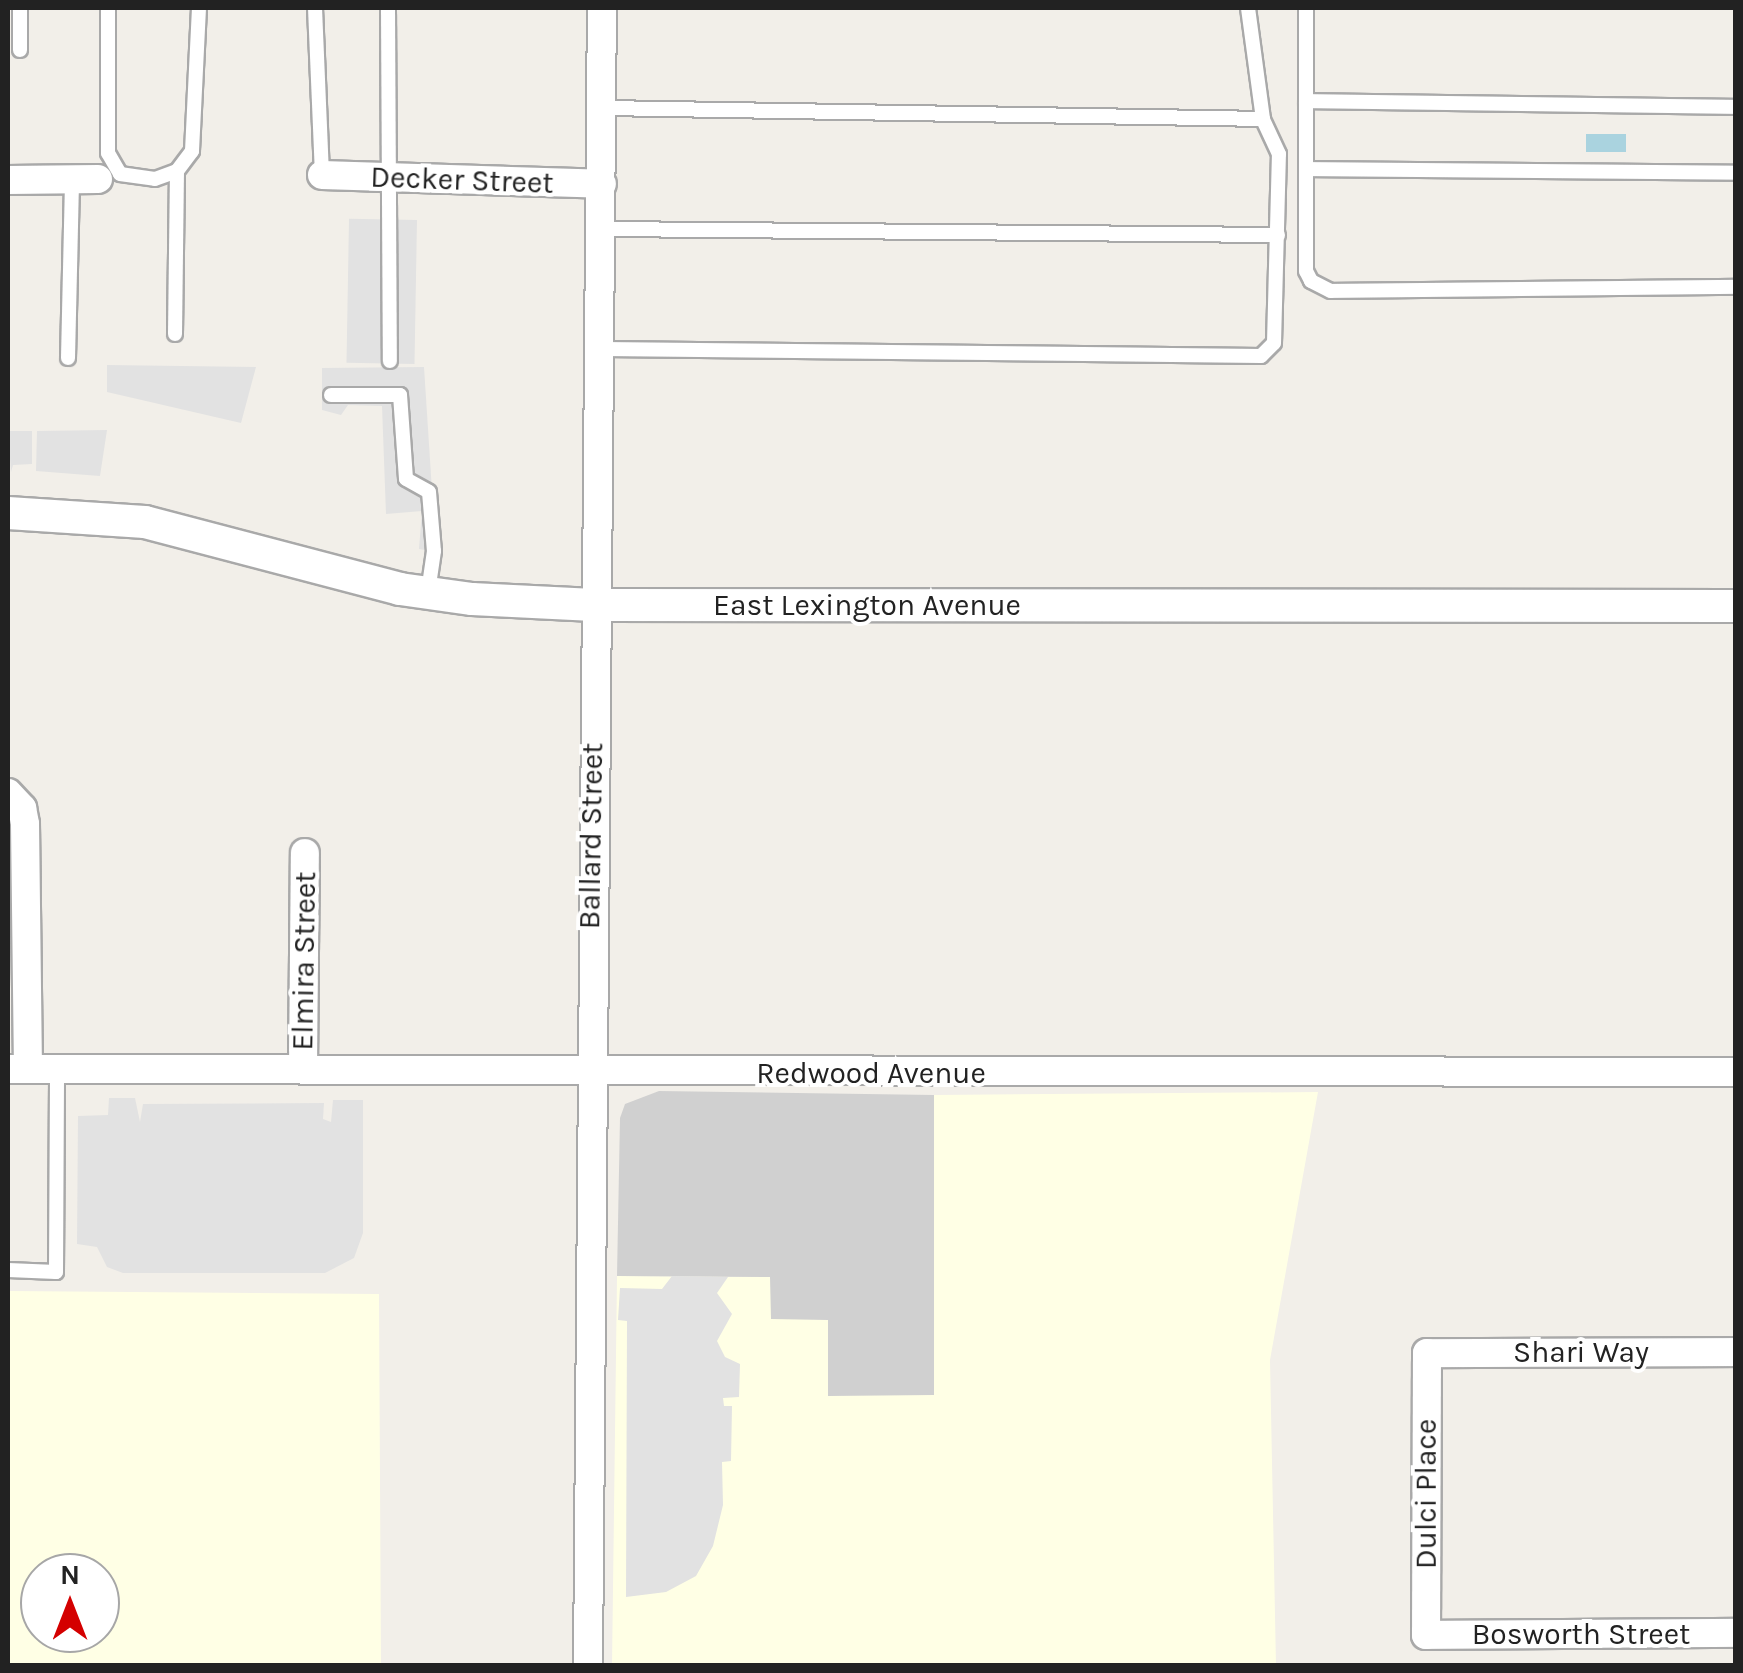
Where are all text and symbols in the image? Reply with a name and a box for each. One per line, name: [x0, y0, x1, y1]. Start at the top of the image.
street label: Decker Street: [370, 159, 554, 201]
street label: East Lexington Avenue: [713, 587, 1021, 623]
street label: Ballard Street: [571, 742, 611, 930]
street label: Elmira Street: [284, 871, 324, 1051]
street label: Redwood Avenue: [756, 1055, 986, 1091]
street label: Shari Way: [1513, 1334, 1649, 1370]
street label: Dulci Place: [1408, 1419, 1444, 1569]
north arrow: [20, 1553, 120, 1653]
text: N: [60, 1558, 80, 1591]
street label: Bosworth Street: [1472, 1616, 1690, 1652]

